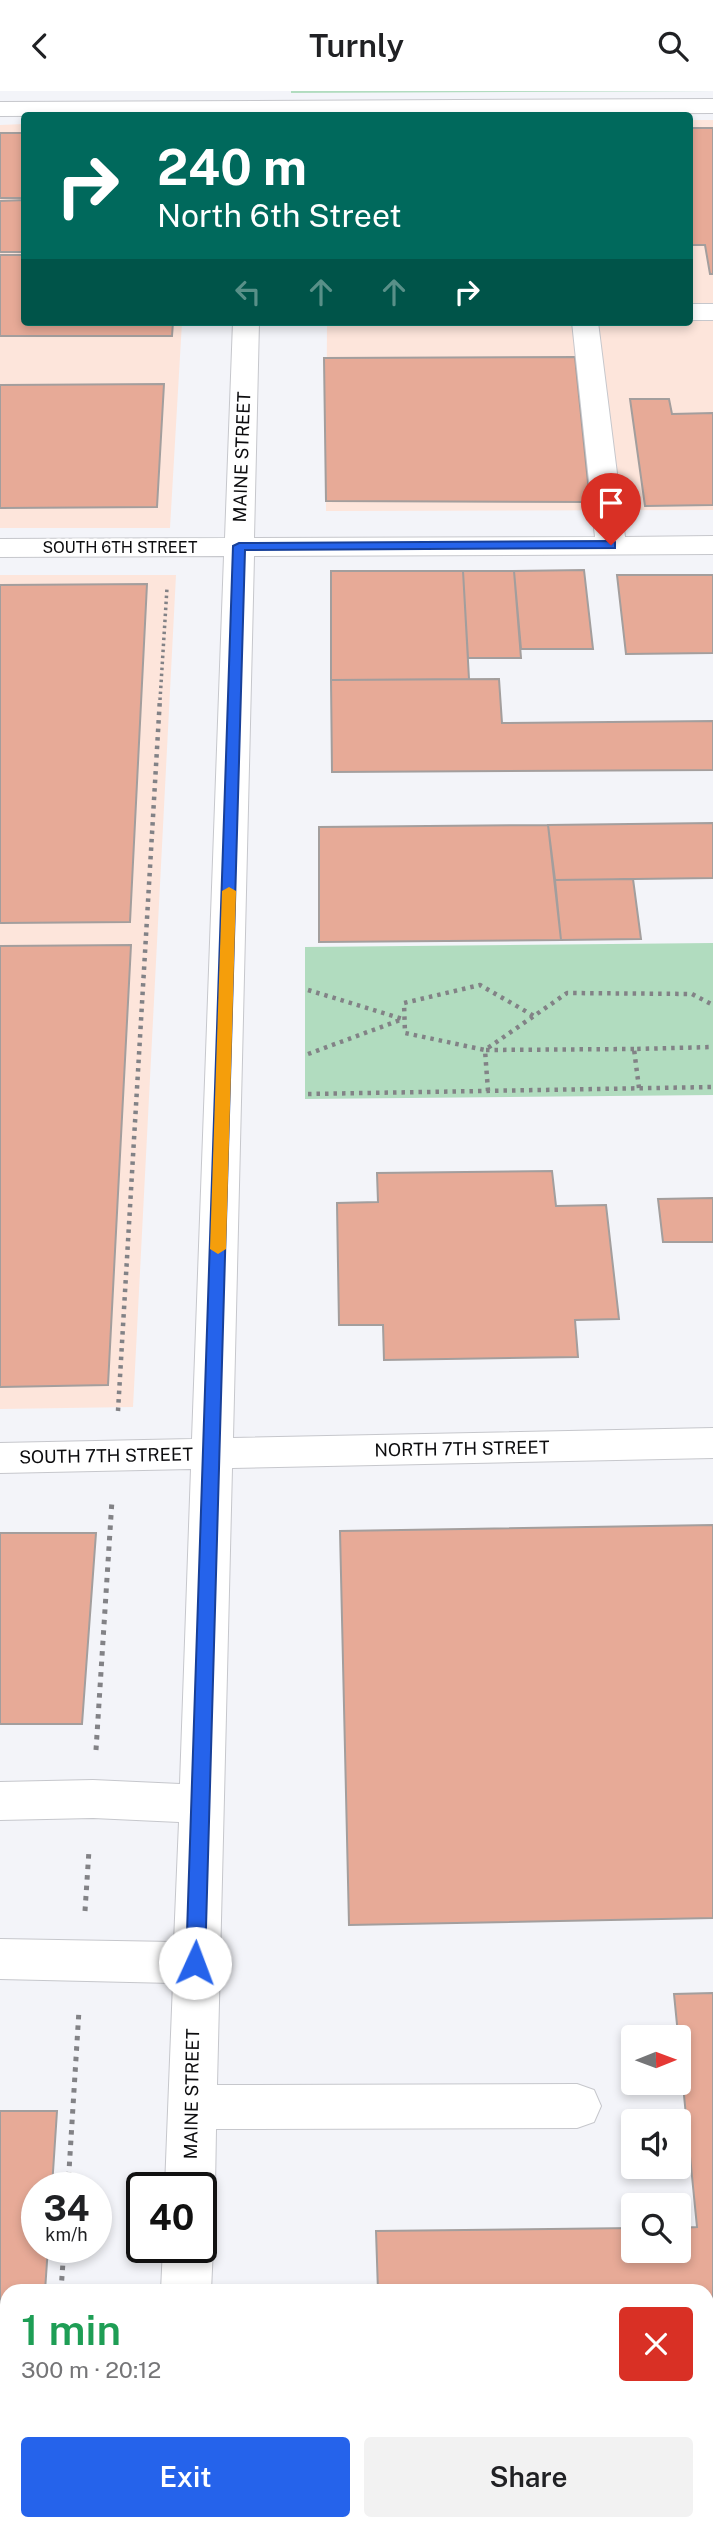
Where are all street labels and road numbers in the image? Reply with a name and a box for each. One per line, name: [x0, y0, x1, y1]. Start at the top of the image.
street label: MAINE STREET: [229, 391, 254, 523]
street label: SOUTH 6TH STREET: [43, 538, 198, 557]
street label: NORTH 7TH STREET: [374, 1436, 550, 1461]
street label: SOUTH 7TH STREET: [19, 1443, 193, 1468]
street label: MAINE STREET: [180, 2028, 203, 2160]

